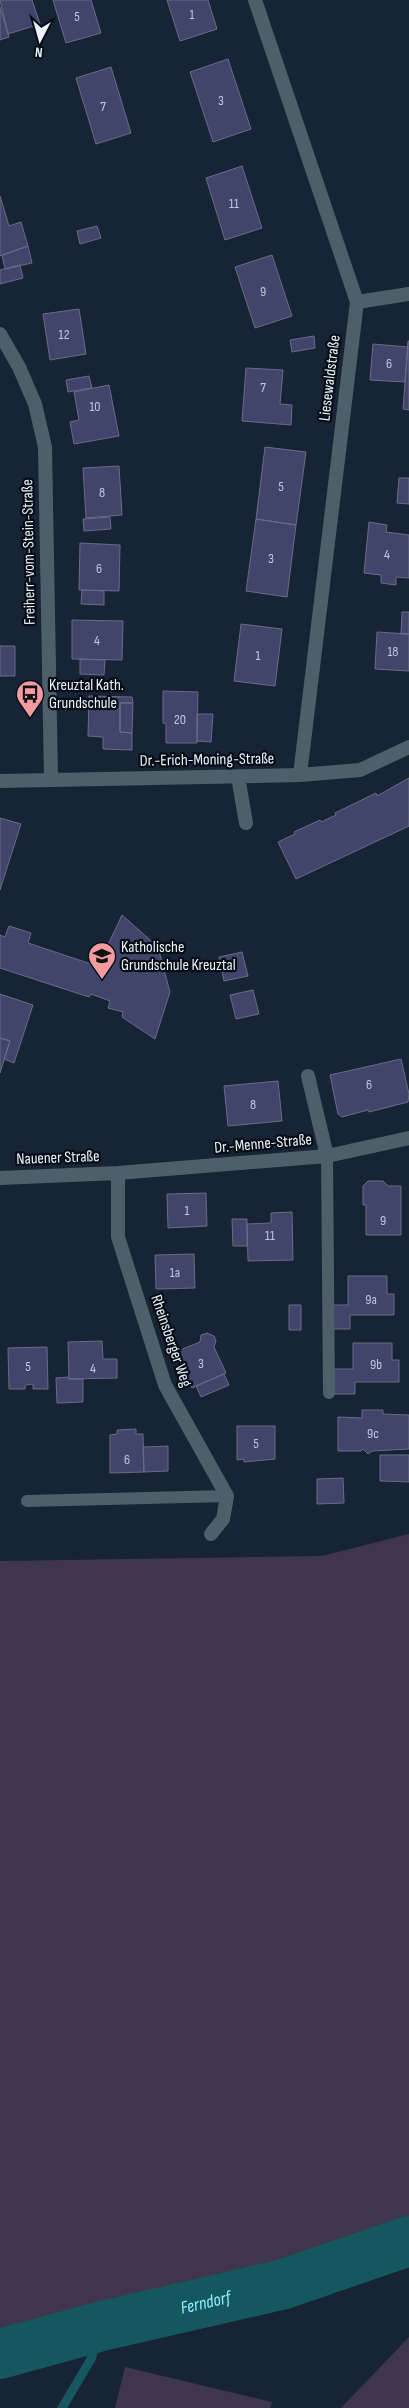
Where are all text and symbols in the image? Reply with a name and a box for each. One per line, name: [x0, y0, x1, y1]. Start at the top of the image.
house number: 1: [190, 6, 195, 23]
house number: 5: [74, 8, 80, 25]
north arrow: [15, 15, 65, 65]
text: N: [34, 44, 43, 61]
house number: 3: [218, 92, 224, 109]
house number: 7: [100, 98, 106, 115]
house number: 11: [229, 195, 239, 212]
house number: 9: [260, 283, 266, 300]
house number: 12: [59, 326, 70, 343]
street label: Liesewaldstraße: [315, 334, 345, 422]
house number: 6: [386, 355, 392, 372]
house number: 7: [260, 379, 266, 396]
house number: 10: [89, 398, 101, 415]
house number: 5: [278, 478, 284, 495]
street label: Freiherr-vom-Stein-Straße: [18, 479, 40, 625]
house number: 8: [99, 484, 105, 501]
house number: 4: [384, 546, 390, 563]
house number: 3: [268, 550, 274, 567]
house number: 6: [96, 560, 102, 577]
house number: 4: [94, 632, 100, 649]
house number: 18: [387, 643, 399, 660]
house number: 1: [256, 647, 261, 664]
place label: Kreuztal Kath. Grundschule: [49, 676, 124, 713]
bus stop icon: Kreuztal Kath. Grundschule: [15, 679, 45, 718]
house number: 20: [174, 711, 186, 728]
street label: Dr.-Erich-Moning-Straße: [140, 749, 274, 771]
place label: Katholische Grundschule Kreuztal: [121, 938, 236, 975]
school or university icon: Katholische Grundschule Kreuztal: [87, 941, 117, 980]
house number: 6: [366, 1076, 372, 1093]
house number: 8: [250, 1096, 256, 1113]
street label: Dr.-Menne-Straße: [214, 1130, 312, 1158]
street label: Nauener Straße: [16, 1147, 100, 1169]
house number: 1: [185, 1202, 190, 1219]
house number: 9: [380, 1212, 386, 1229]
house number: 11: [265, 1227, 275, 1244]
house number: 1a: [170, 1264, 180, 1281]
house number: 9a: [365, 1291, 377, 1308]
street label: Rheinsberger Weg: [146, 1292, 196, 1390]
house number: 3: [198, 1355, 204, 1372]
house number: 9b: [370, 1356, 382, 1373]
house number: 5: [25, 1358, 31, 1375]
house number: 4: [90, 1360, 96, 1377]
house number: 9c: [367, 1425, 379, 1442]
house number: 5: [253, 1435, 259, 1452]
house number: 6: [124, 1451, 130, 1468]
water label: Ferndorf: [178, 2286, 235, 2318]

